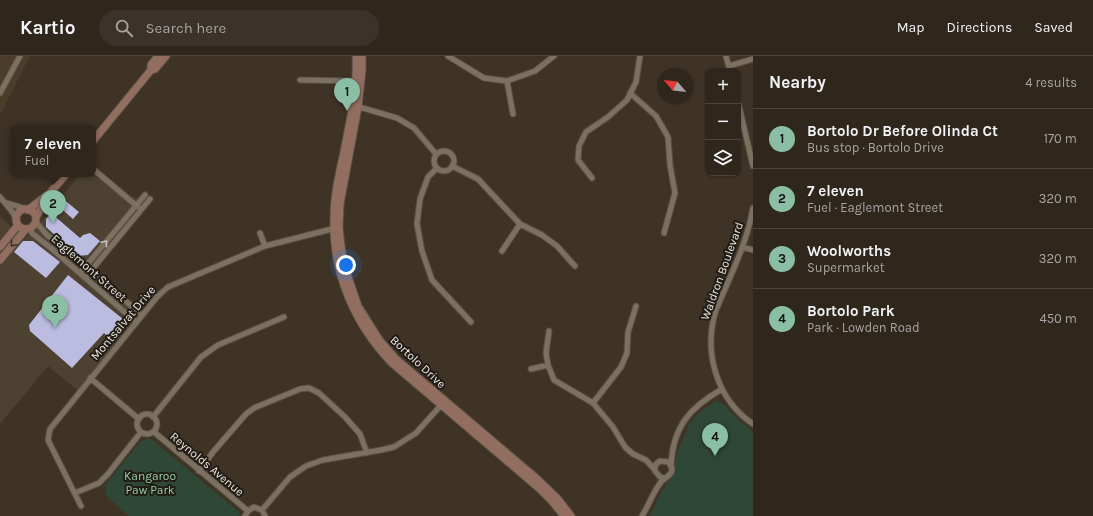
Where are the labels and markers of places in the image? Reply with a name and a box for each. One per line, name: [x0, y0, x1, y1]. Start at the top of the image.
pin: 1: [334, 78, 360, 111]
pin: 2: [40, 190, 66, 223]
pin: 3: [42, 295, 68, 328]
pin: 4: [702, 423, 728, 456]

